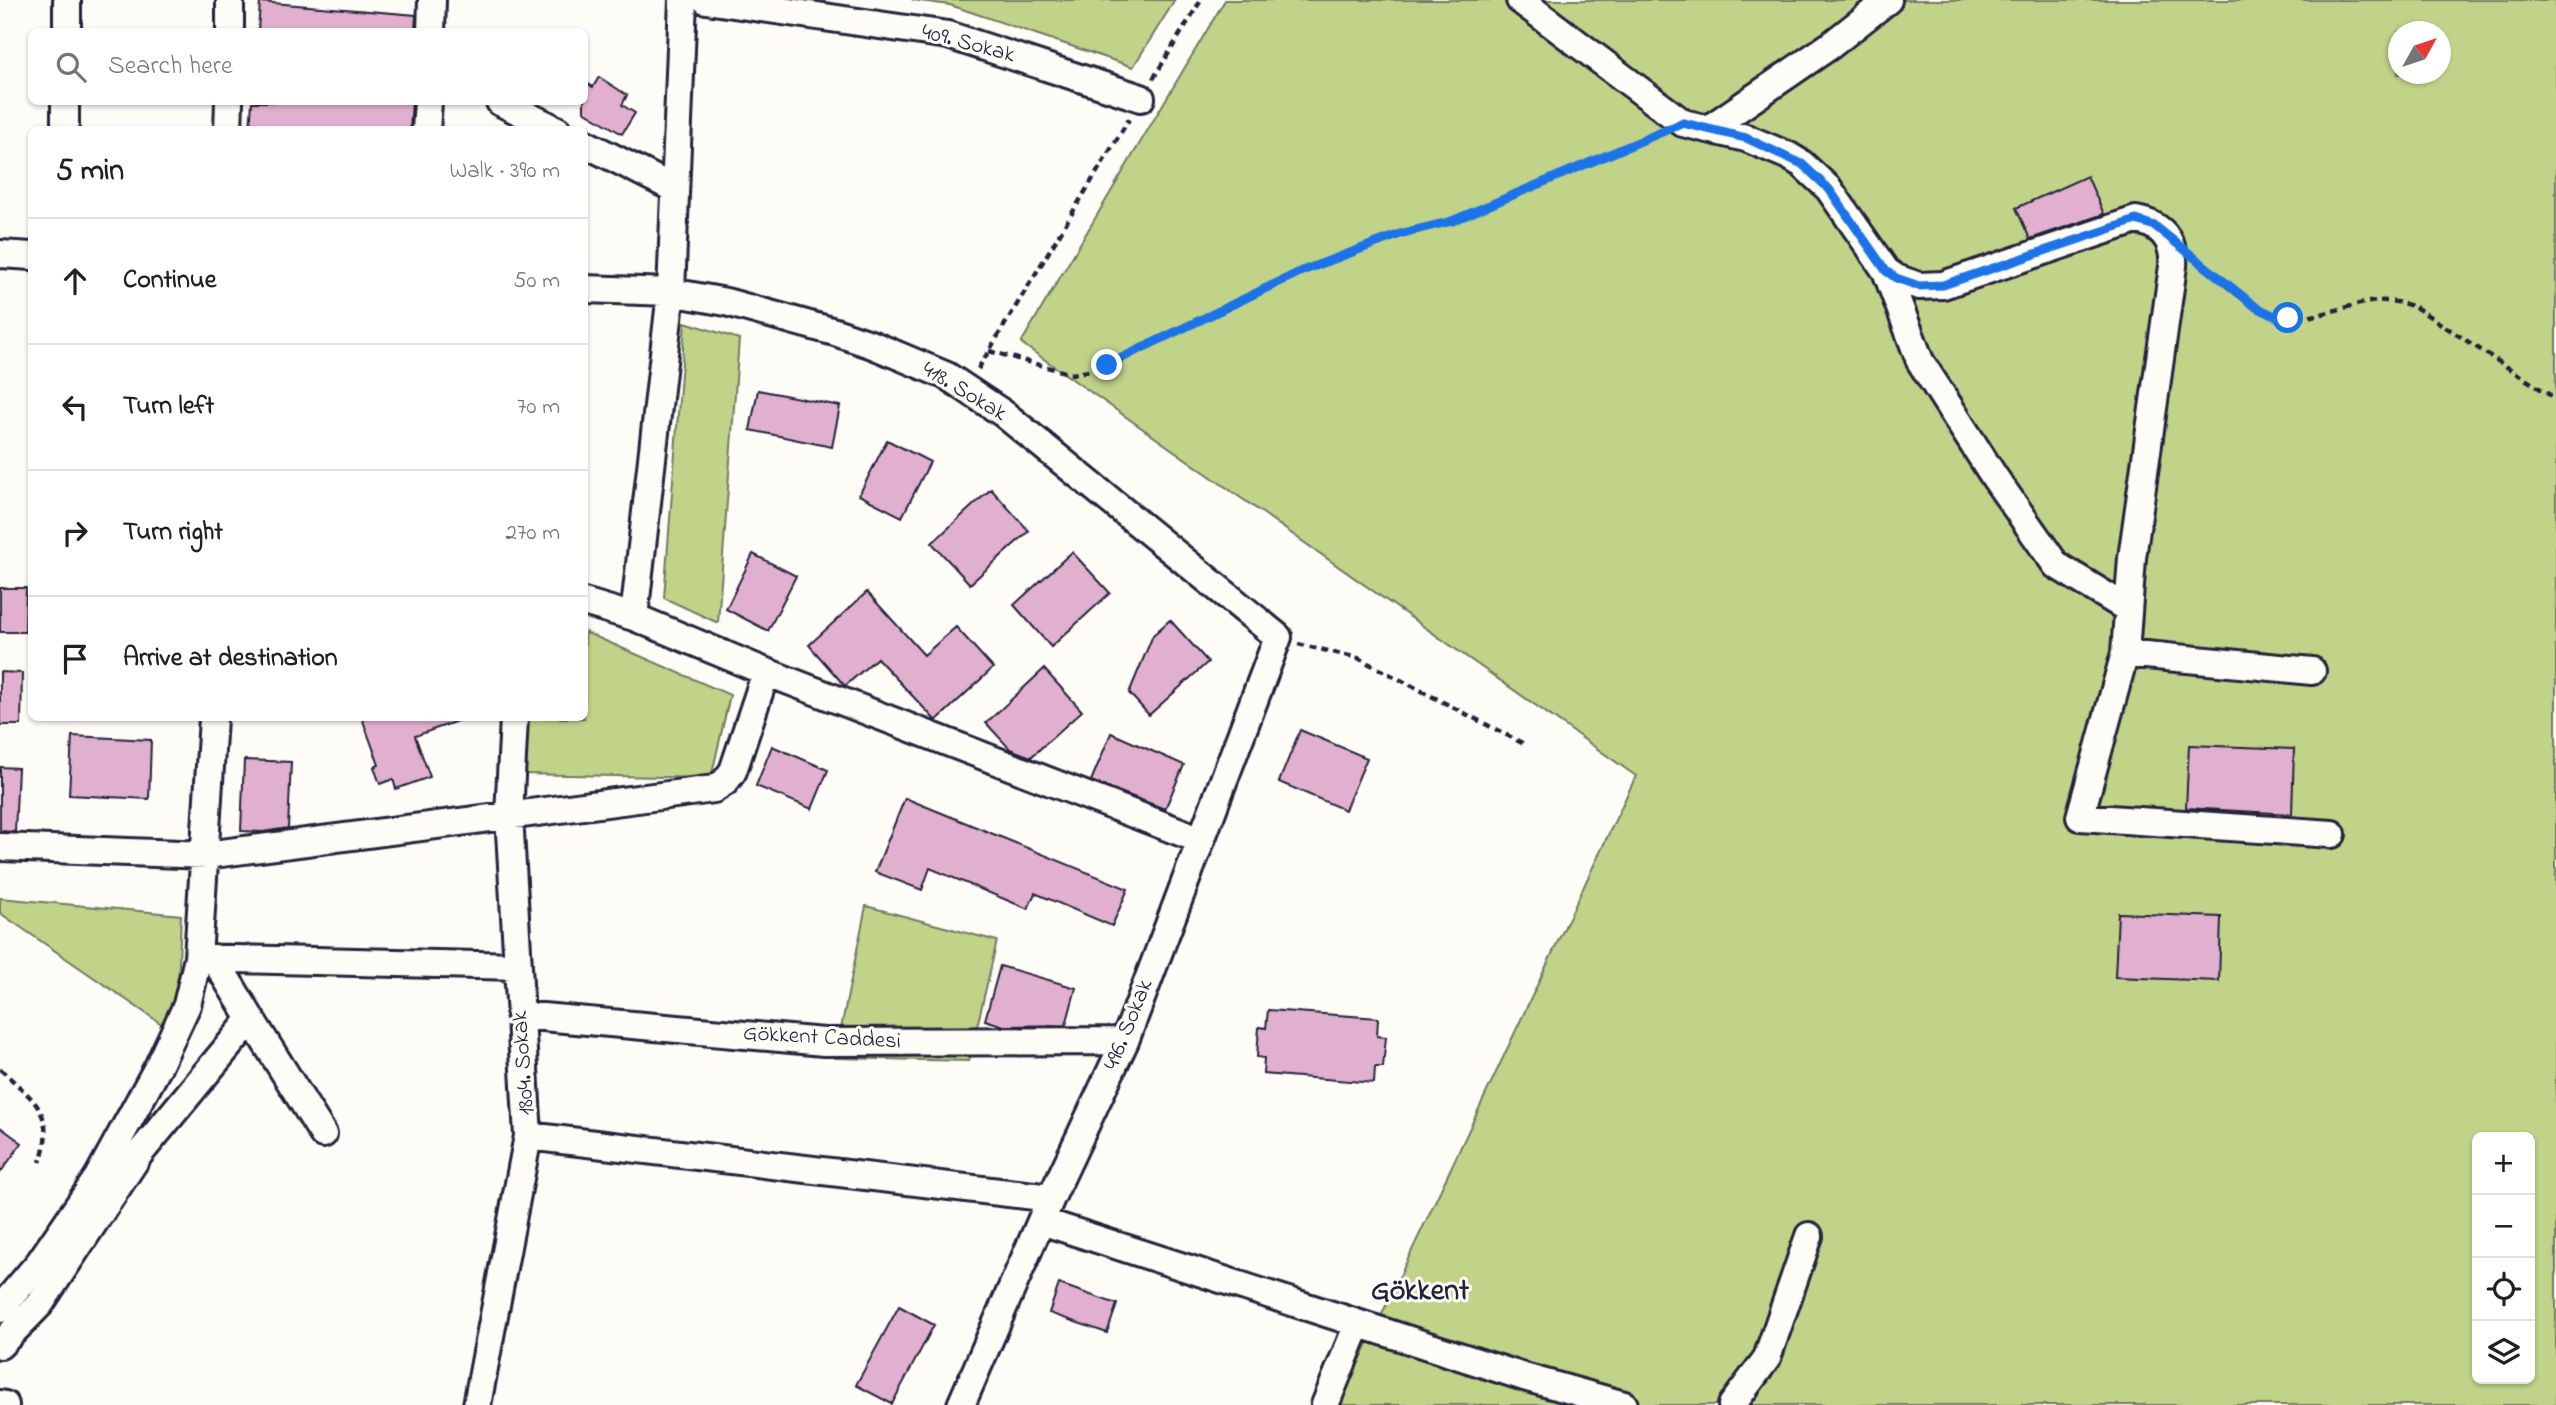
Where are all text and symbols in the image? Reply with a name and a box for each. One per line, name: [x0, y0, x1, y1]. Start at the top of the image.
street label: 409. Sokak: [918, 16, 1019, 73]
north arrow: [2388, 21, 2451, 84]
search box: [28, 28, 588, 105]
icon: search: [52, 48, 90, 86]
text: Search here: [108, 48, 233, 86]
text: 5 min: [56, 150, 124, 194]
text: Walk · 390 m: [449, 155, 560, 188]
icon: ahead: [56, 262, 94, 300]
text: Continue: [123, 262, 216, 300]
text: 50 m: [513, 265, 560, 298]
route start: [2272, 302, 2303, 333]
route end: [1091, 349, 1122, 380]
street label: 418. Sokak: [915, 354, 1014, 431]
icon: left: [56, 388, 94, 426]
text: Turn left: [123, 388, 214, 426]
text: 70 m: [517, 391, 560, 424]
icon: right: [56, 514, 94, 552]
text: Turn right: [123, 514, 223, 552]
text: 270 m: [506, 517, 560, 550]
icon: arrive: [56, 640, 94, 678]
text: Arrive at destination: [123, 640, 338, 678]
street label: 496. Sokak: [1096, 974, 1163, 1075]
street label: 1804. Sokak: [504, 1009, 544, 1116]
street label: Gökkent Caddesi: [742, 1017, 902, 1059]
map controls: [2472, 1132, 2535, 1384]
button: +: [2472, 1132, 2535, 1195]
button: −: [2472, 1195, 2535, 1258]
button: locate: [2472, 1258, 2535, 1321]
district label: Gökkent: [1371, 1270, 1470, 1314]
button: layers: [2472, 1321, 2535, 1384]

